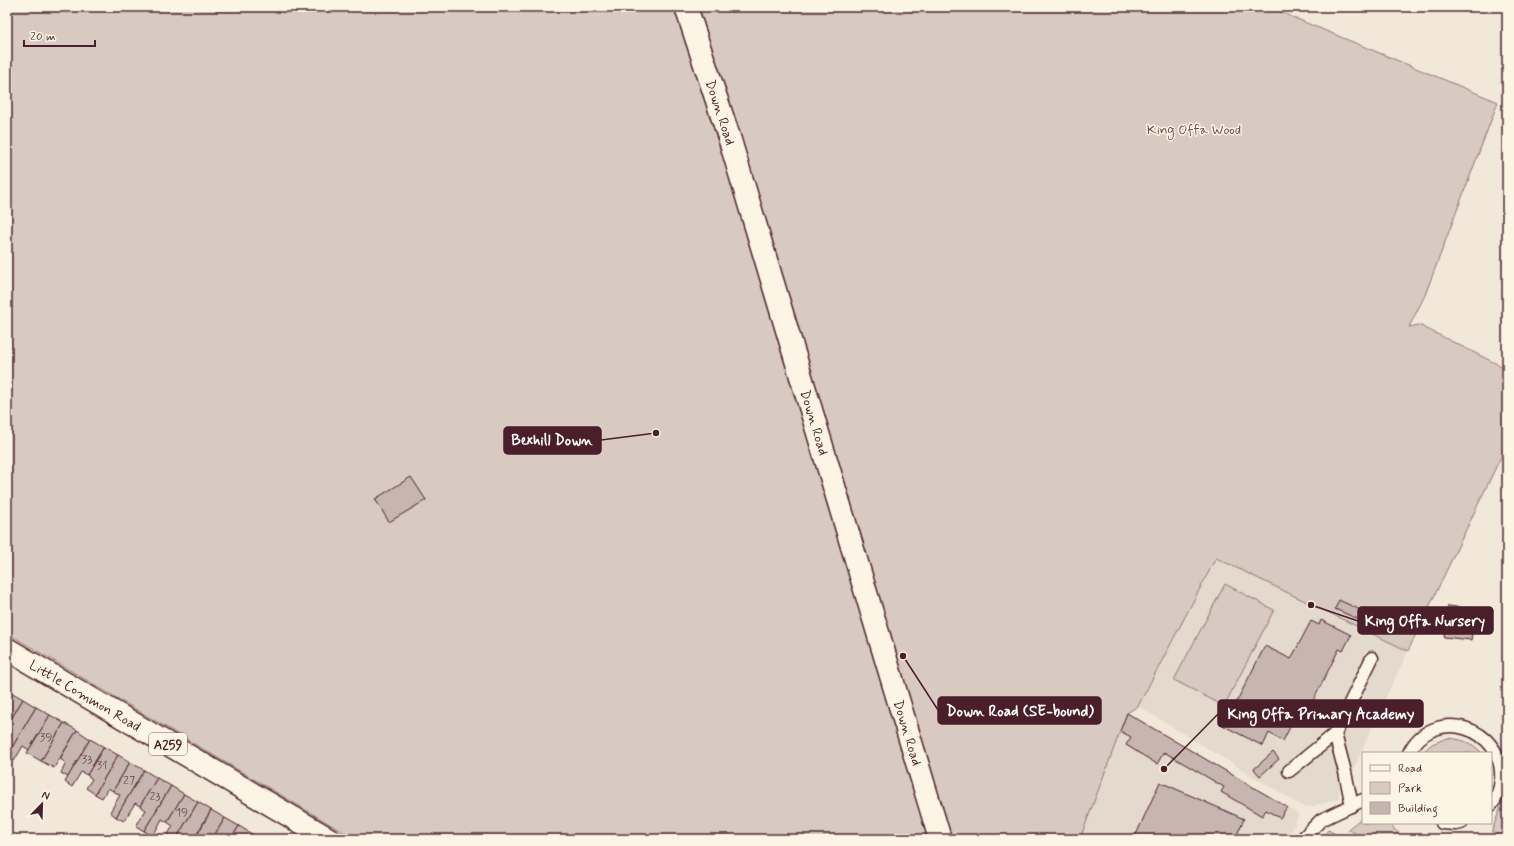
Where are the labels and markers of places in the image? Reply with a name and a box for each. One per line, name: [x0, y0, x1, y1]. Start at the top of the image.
callout: Bexhill Down: [504, 427, 601, 454]
callout: King Offa Nursery: [1358, 607, 1493, 634]
callout: Down Road (SE-bound): [938, 697, 1101, 724]
callout: King Offa Primary Academy: [1218, 700, 1423, 727]

